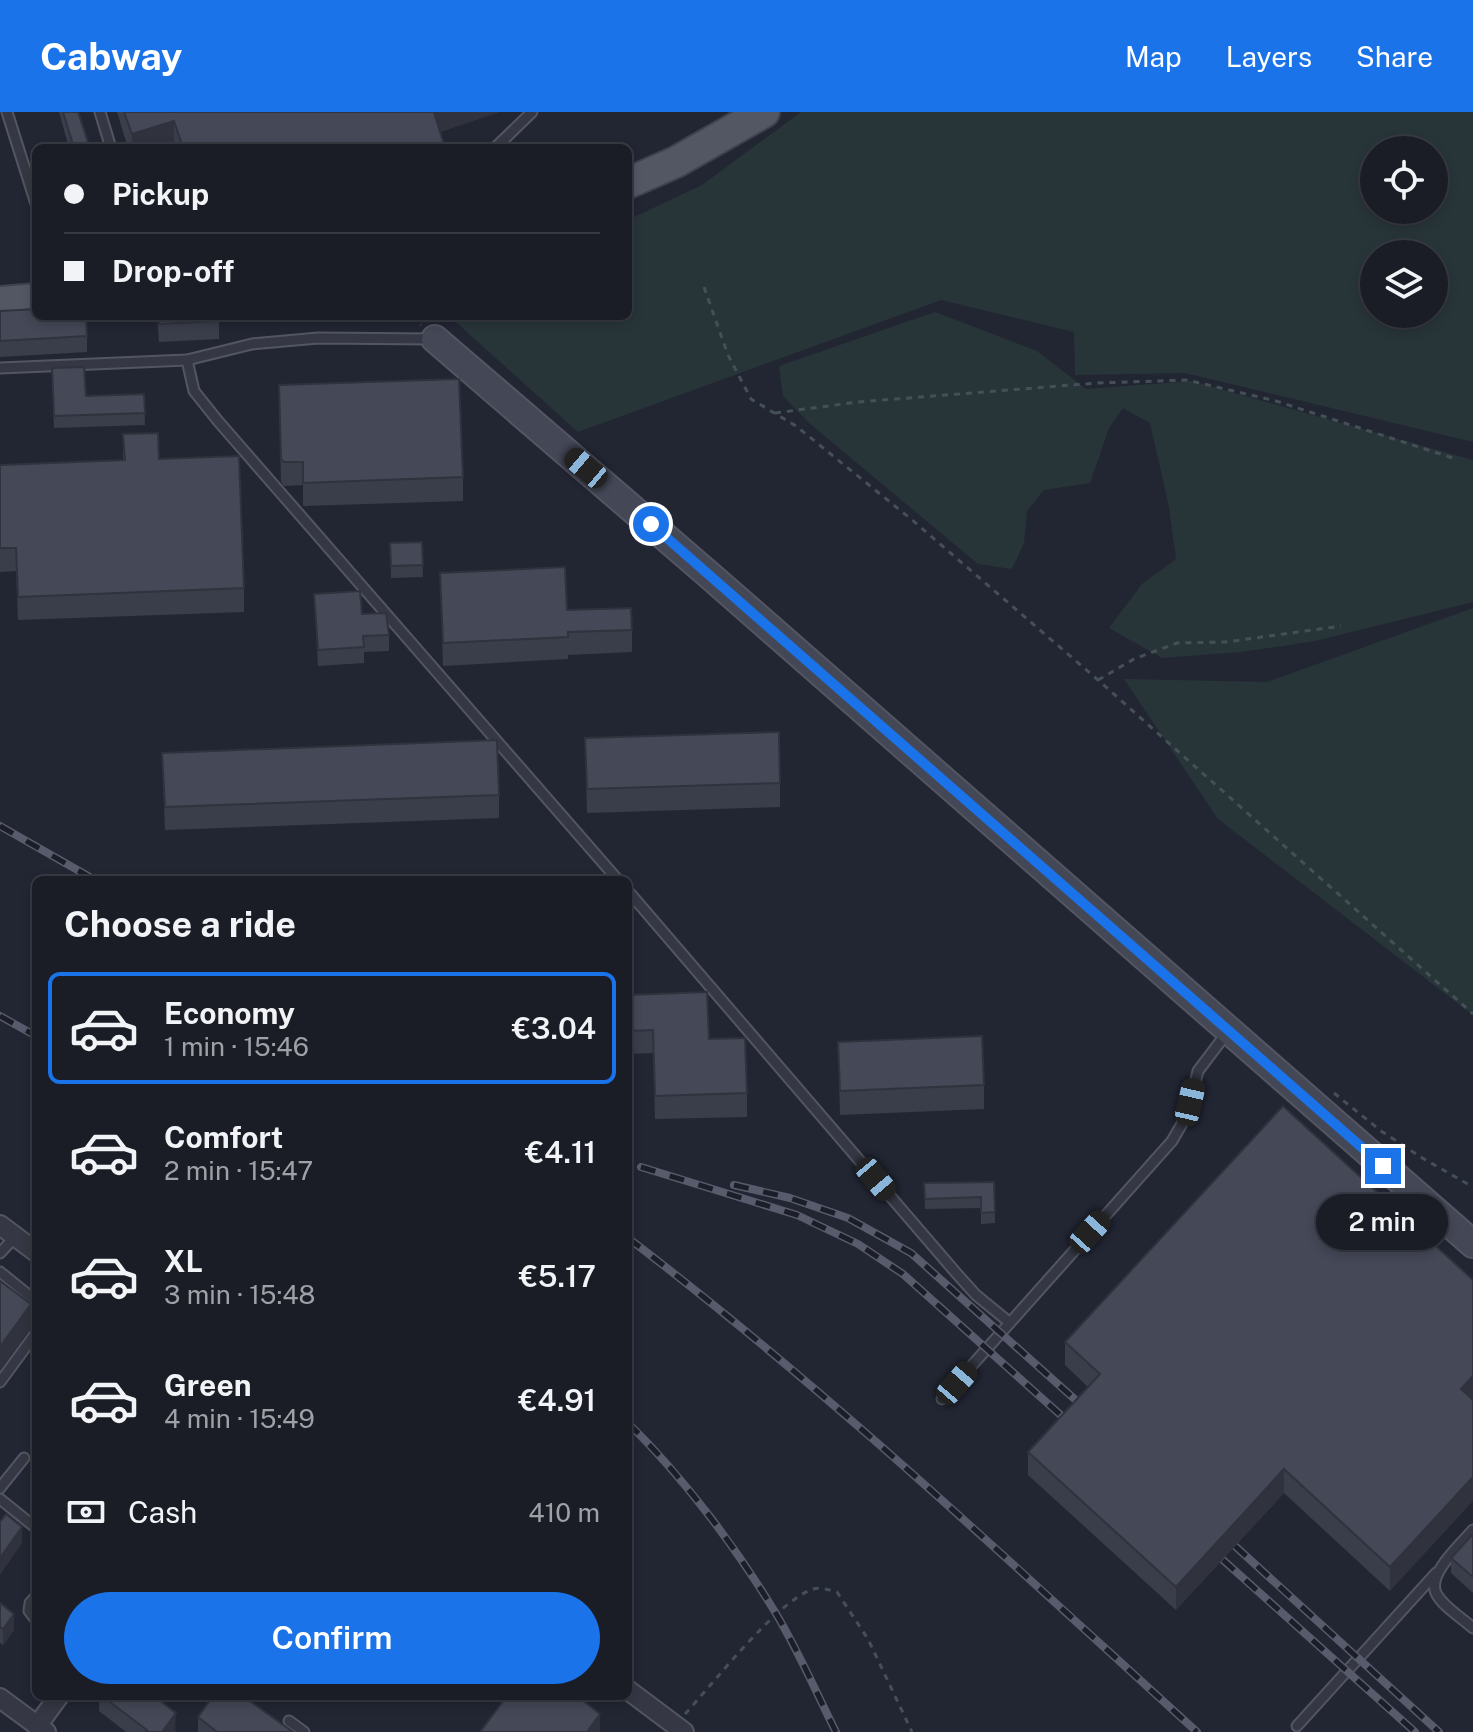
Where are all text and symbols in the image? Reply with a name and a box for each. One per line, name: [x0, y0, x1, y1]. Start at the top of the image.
text: Cabway: [40, 34, 182, 79]
text: Map: [1125, 40, 1182, 73]
text: Layers: [1226, 40, 1312, 73]
text: Share: [1356, 40, 1433, 73]
map controls: [1360, 136, 1448, 328]
button: locate: [1360, 136, 1448, 224]
text: Pickup: [112, 176, 209, 212]
button: layers: [1360, 240, 1448, 328]
text: Drop-off: [112, 253, 234, 289]
car: [560, 443, 612, 493]
route start: [633, 506, 669, 542]
text: Choose a ride: [64, 903, 296, 945]
icon: car: [68, 992, 140, 1064]
text: Economy: [164, 995, 295, 1031]
text: €3.04: [512, 1010, 596, 1046]
text: 1 min · 15:46: [164, 1031, 309, 1062]
car: [1173, 1076, 1207, 1128]
icon: car: [68, 1116, 140, 1188]
text: Comfort: [164, 1119, 283, 1155]
text: €4.11: [525, 1134, 596, 1170]
route end: [1365, 1148, 1401, 1184]
car: [851, 1153, 901, 1205]
text: 2 min · 15:47: [164, 1155, 313, 1186]
callout: 2 min: [1317, 1194, 1449, 1250]
car: [1065, 1206, 1115, 1258]
text: 2 min: [1348, 1206, 1416, 1237]
icon: car: [68, 1240, 140, 1312]
text: XL: [164, 1243, 203, 1279]
text: €5.17: [519, 1258, 596, 1294]
text: 3 min · 15:48: [164, 1279, 315, 1310]
car: [932, 1357, 982, 1409]
icon: car: [68, 1364, 140, 1436]
text: Green: [164, 1367, 251, 1403]
text: €4.91: [519, 1382, 596, 1418]
text: 4 min · 15:49: [164, 1403, 315, 1434]
icon: cash: [64, 1490, 108, 1534]
text: Cash: [128, 1494, 197, 1530]
text: 410 m: [528, 1497, 600, 1528]
button: Confirm: [64, 1592, 600, 1684]

